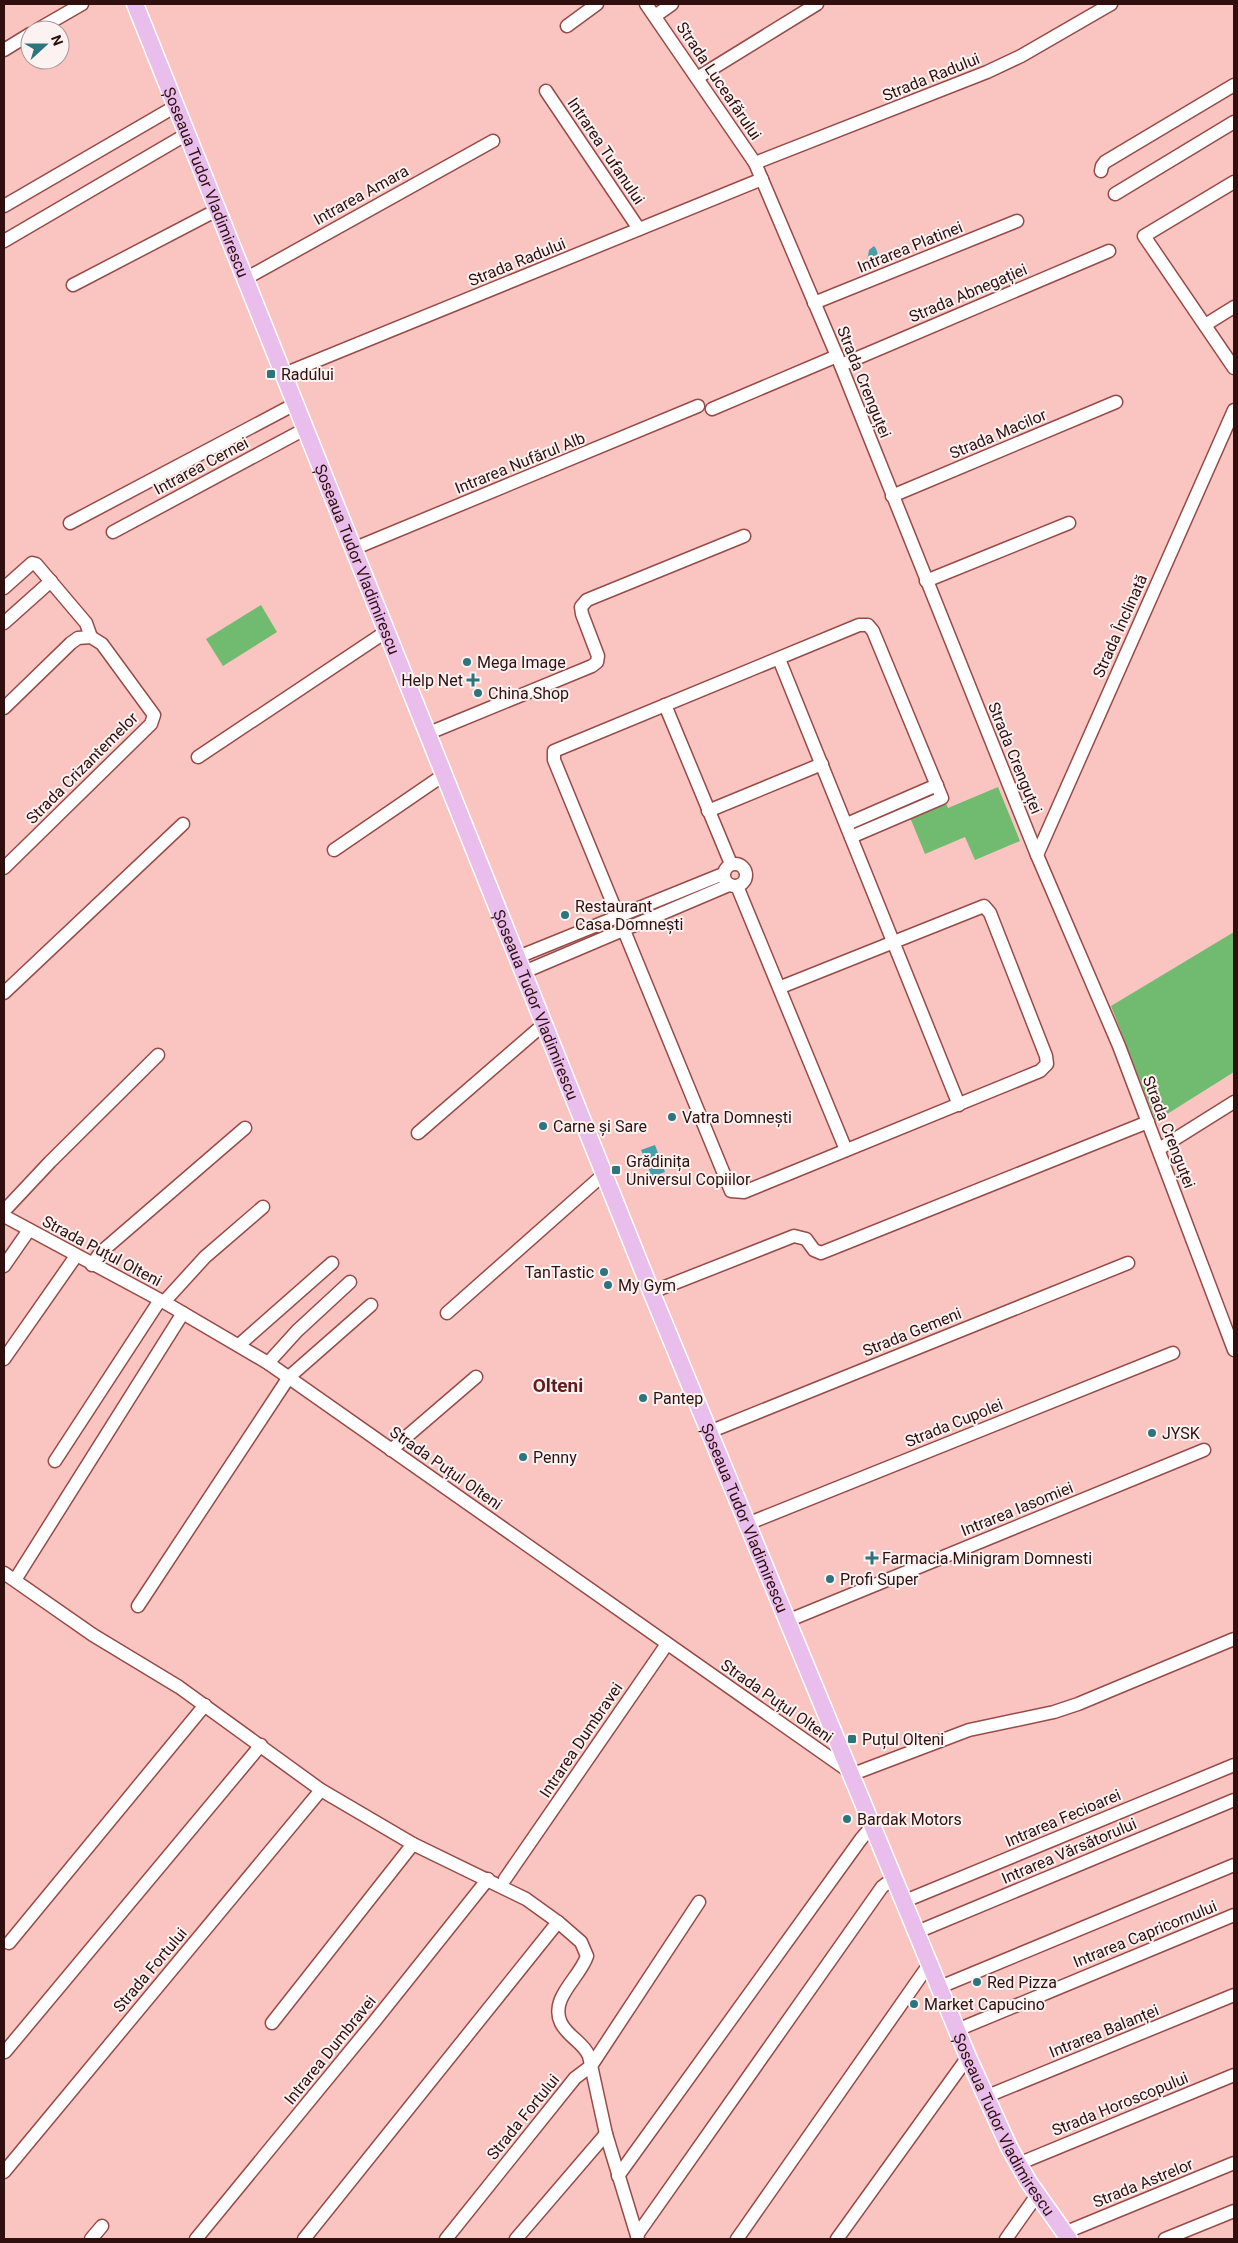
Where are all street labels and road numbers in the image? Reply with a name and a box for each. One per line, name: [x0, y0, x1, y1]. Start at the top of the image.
street label: Strada Luceafărului: [673, 18, 765, 144]
street label: Strada Radului: [880, 49, 982, 105]
street label: Șoseaua Tudor Vladimirescu: [159, 84, 253, 280]
street label: Intrarea Tufanului: [563, 94, 649, 208]
street label: Intrarea Amara: [310, 161, 412, 229]
street label: Intrarea Platinei: [855, 217, 965, 277]
street label: Strada Radului: [466, 234, 568, 290]
street label: Strada Abnegației: [906, 260, 1030, 327]
street label: Strada Crenguței: [832, 323, 895, 441]
street label: Strada Macilor: [947, 405, 1050, 463]
street label: Intrarea Nufărul Alb: [452, 428, 588, 498]
street label: Intrarea Cernei: [151, 433, 251, 499]
street label: Șoseaua Tudor Vladimirescu: [310, 461, 404, 657]
street label: Strada Înclinată: [1089, 571, 1151, 681]
street label: Strada Crenguței: [983, 699, 1046, 817]
street label: Strada Crizantemelor: [22, 708, 142, 828]
street label: Șoseaua Tudor Vladimirescu: [489, 907, 583, 1102]
street label: Strada Crenguței: [1138, 1073, 1199, 1191]
street label: Strada Puțul Olteni: [39, 1212, 165, 1291]
street label: Strada Gemeni: [860, 1304, 964, 1360]
street label: Strada Cupolei: [902, 1395, 1006, 1451]
street label: Șoseaua Tudor Vladimirescu: [696, 1420, 792, 1615]
street label: Strada Puțul Olteni: [386, 1422, 506, 1515]
street label: Intrarea Iasomiei: [958, 1478, 1076, 1540]
street label: Strada Puțul Olteni: [717, 1655, 837, 1748]
street label: Intrarea Dumbravei: [535, 1679, 627, 1801]
street label: Intrarea Fecioarei: [1002, 1785, 1124, 1851]
street label: Intrarea Vărsătorului: [999, 1814, 1139, 1888]
street label: Intrarea Capricornului: [1070, 1896, 1220, 1972]
street label: Strada Fortului: [109, 1924, 191, 2016]
street label: Intrarea Dumbravei: [280, 1992, 380, 2108]
street label: Intrarea Balanței: [1046, 2000, 1162, 2063]
street label: Șoseaua Tudor Vladimirescu: [949, 2030, 1059, 2219]
street label: Strada Horoscopului: [1049, 2068, 1191, 2140]
street label: Strada Fortului: [483, 2070, 563, 2164]
street label: Strada Astrelor: [1090, 2154, 1196, 2212]

